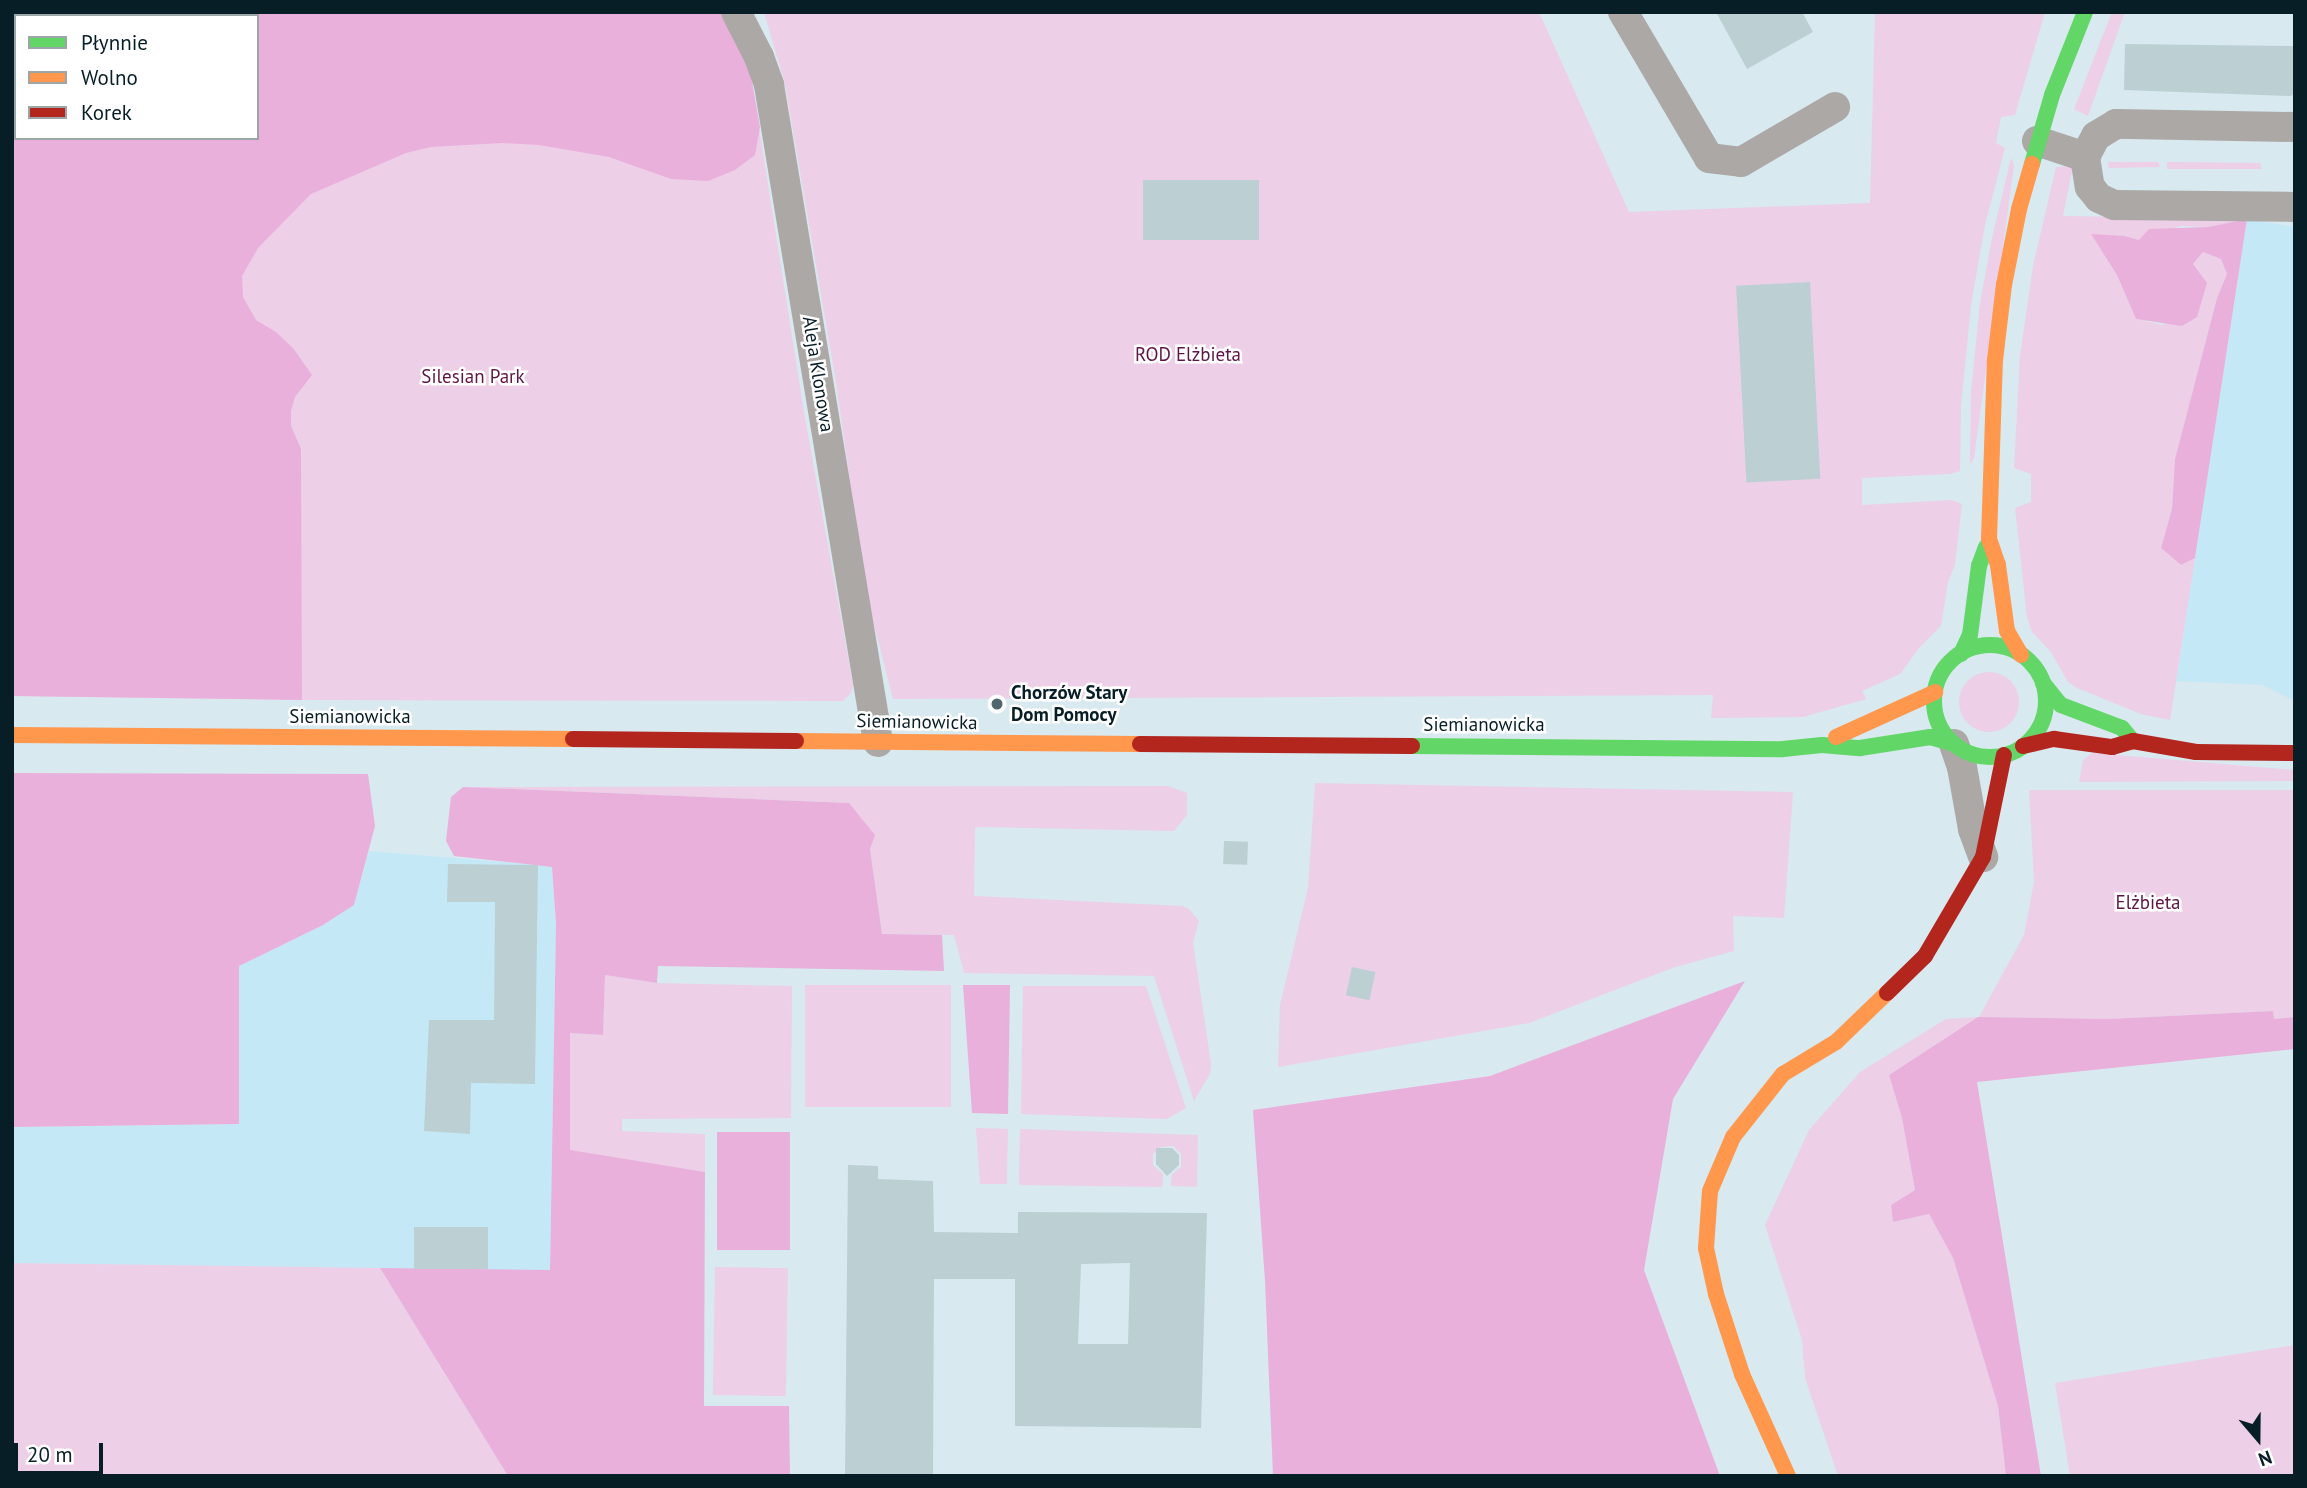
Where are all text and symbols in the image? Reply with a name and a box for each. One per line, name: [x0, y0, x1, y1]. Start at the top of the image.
legend: [14, 14, 259, 140]
text: Płynnie: [81, 29, 148, 56]
text: Wolno: [81, 64, 138, 91]
text: Korek: [81, 99, 132, 126]
street label: Aleja Klonowa: [798, 314, 838, 434]
park label: ROD Elżbieta: [1135, 344, 1241, 366]
park label: Silesian Park: [421, 366, 525, 388]
place label: Chorzów Stary Dom Pomocy: [1011, 682, 1128, 726]
marker: Chorzów Stary Dom Pomocy: [989, 696, 1005, 712]
street label: Siemianowicka: [289, 706, 411, 728]
street label: Siemianowicka: [856, 710, 978, 734]
street label: Siemianowicka: [1423, 714, 1545, 736]
park label: Elżbieta: [2115, 892, 2181, 914]
north arrow: [2223, 1404, 2293, 1474]
scale bar: [18, 1428, 107, 1472]
text: 20 m: [27, 1441, 73, 1468]
text: N: [2255, 1445, 2275, 1472]

